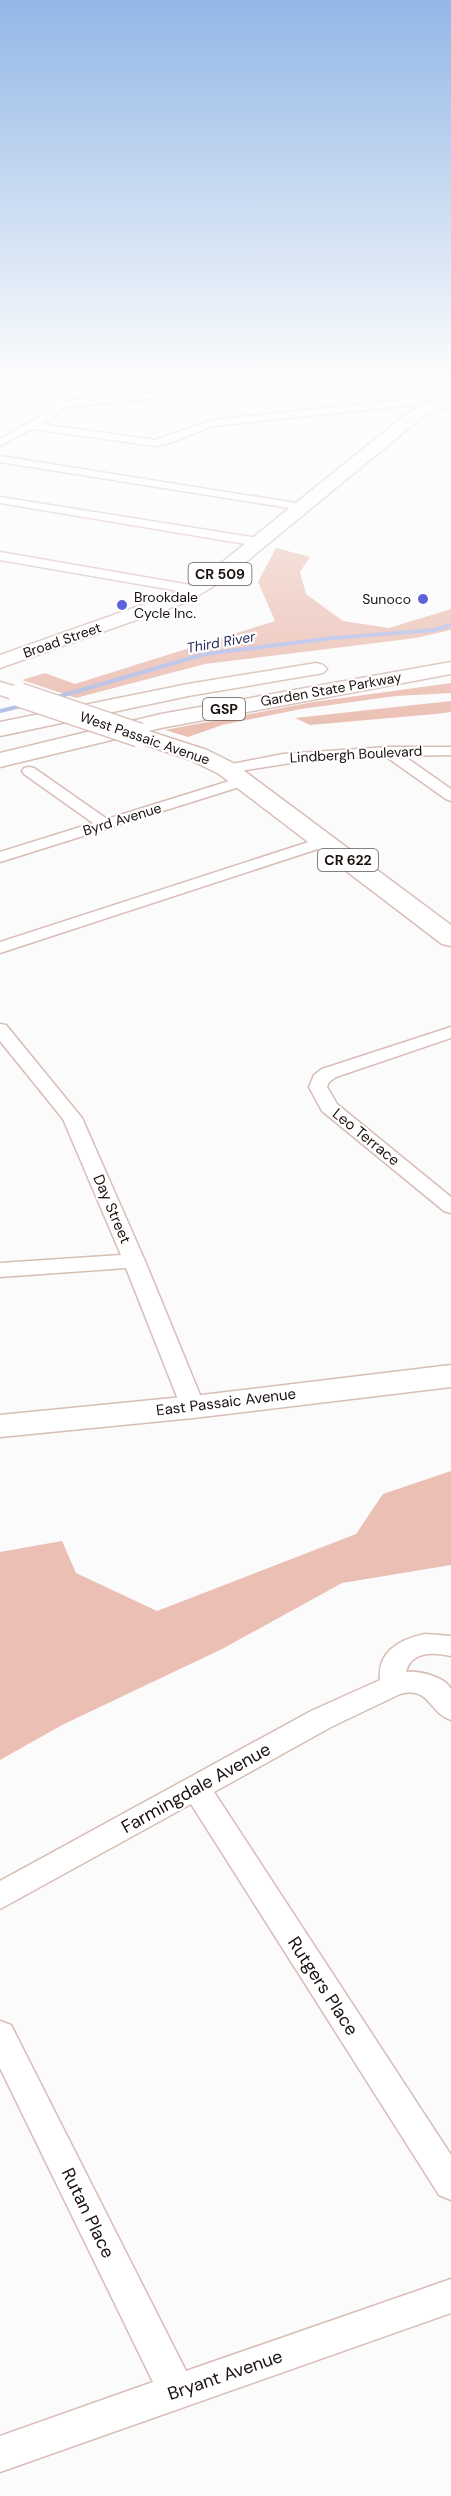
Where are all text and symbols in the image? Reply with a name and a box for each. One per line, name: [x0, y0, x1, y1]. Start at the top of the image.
road number: CR 509: [188, 563, 252, 585]
place label: Brookdale Cycle Inc.: [134, 588, 198, 622]
place label: Sunoco: [362, 590, 411, 608]
marker: Sunoco: [416, 592, 430, 606]
marker: Brookdale Cycle Inc.: [115, 598, 129, 612]
street label: Broad Street: [21, 618, 103, 662]
water label: Third River: [185, 627, 257, 657]
street label: Garden State Parkway: [259, 668, 403, 710]
road number: GSP: [203, 698, 245, 720]
street label: West Passaic Avenue: [78, 707, 212, 769]
street label: Lindbergh Boulevard: [289, 742, 423, 766]
street label: Byrd Avenue: [81, 799, 164, 839]
road number: CR 622: [318, 849, 378, 871]
street label: Leo Terrace: [328, 1104, 404, 1170]
street label: Day Street: [89, 1171, 136, 1247]
street label: East Passaic Avenue: [155, 1384, 297, 1420]
street label: Farmingdale Avenue: [117, 1737, 275, 1839]
street label: Rutgers Place: [282, 1932, 364, 2040]
street label: Rutan Place: [56, 2164, 120, 2262]
street label: Bryant Avenue: [164, 2344, 286, 2406]

